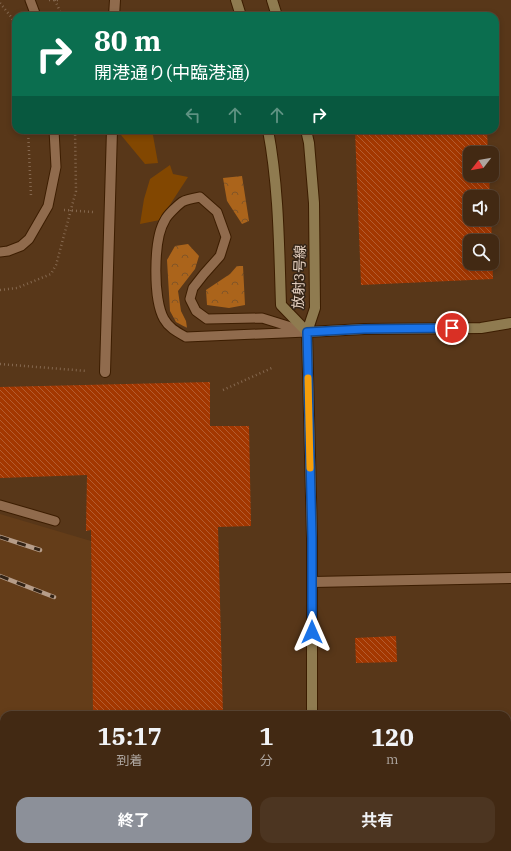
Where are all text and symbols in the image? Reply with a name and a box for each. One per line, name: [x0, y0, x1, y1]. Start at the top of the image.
text: 80 m: [94, 22, 161, 59]
icon: right: [28, 28, 80, 80]
text: 開港通り(中臨港通): [94, 61, 250, 84]
icon: left: [182, 104, 204, 126]
icon: ahead: [224, 104, 246, 126]
icon: ahead: [266, 104, 288, 126]
icon: right: [308, 104, 330, 126]
north arrow: [463, 146, 499, 182]
map controls: [463, 146, 499, 270]
button: sound: [463, 190, 499, 226]
button: search: [463, 234, 499, 270]
street label: 放射3号線: [289, 245, 309, 309]
pin: [435, 311, 469, 345]
icon: arrive: [441, 317, 463, 339]
position arrow: [291, 611, 333, 653]
text: 15:17: [97, 720, 162, 752]
text: 1: [259, 720, 274, 752]
text: 120: [371, 721, 414, 753]
text: m: [386, 751, 398, 768]
text: 到着: [117, 752, 143, 769]
text: 分: [260, 752, 273, 769]
button: 終了: [16, 797, 252, 843]
button: 共有: [260, 797, 495, 843]

